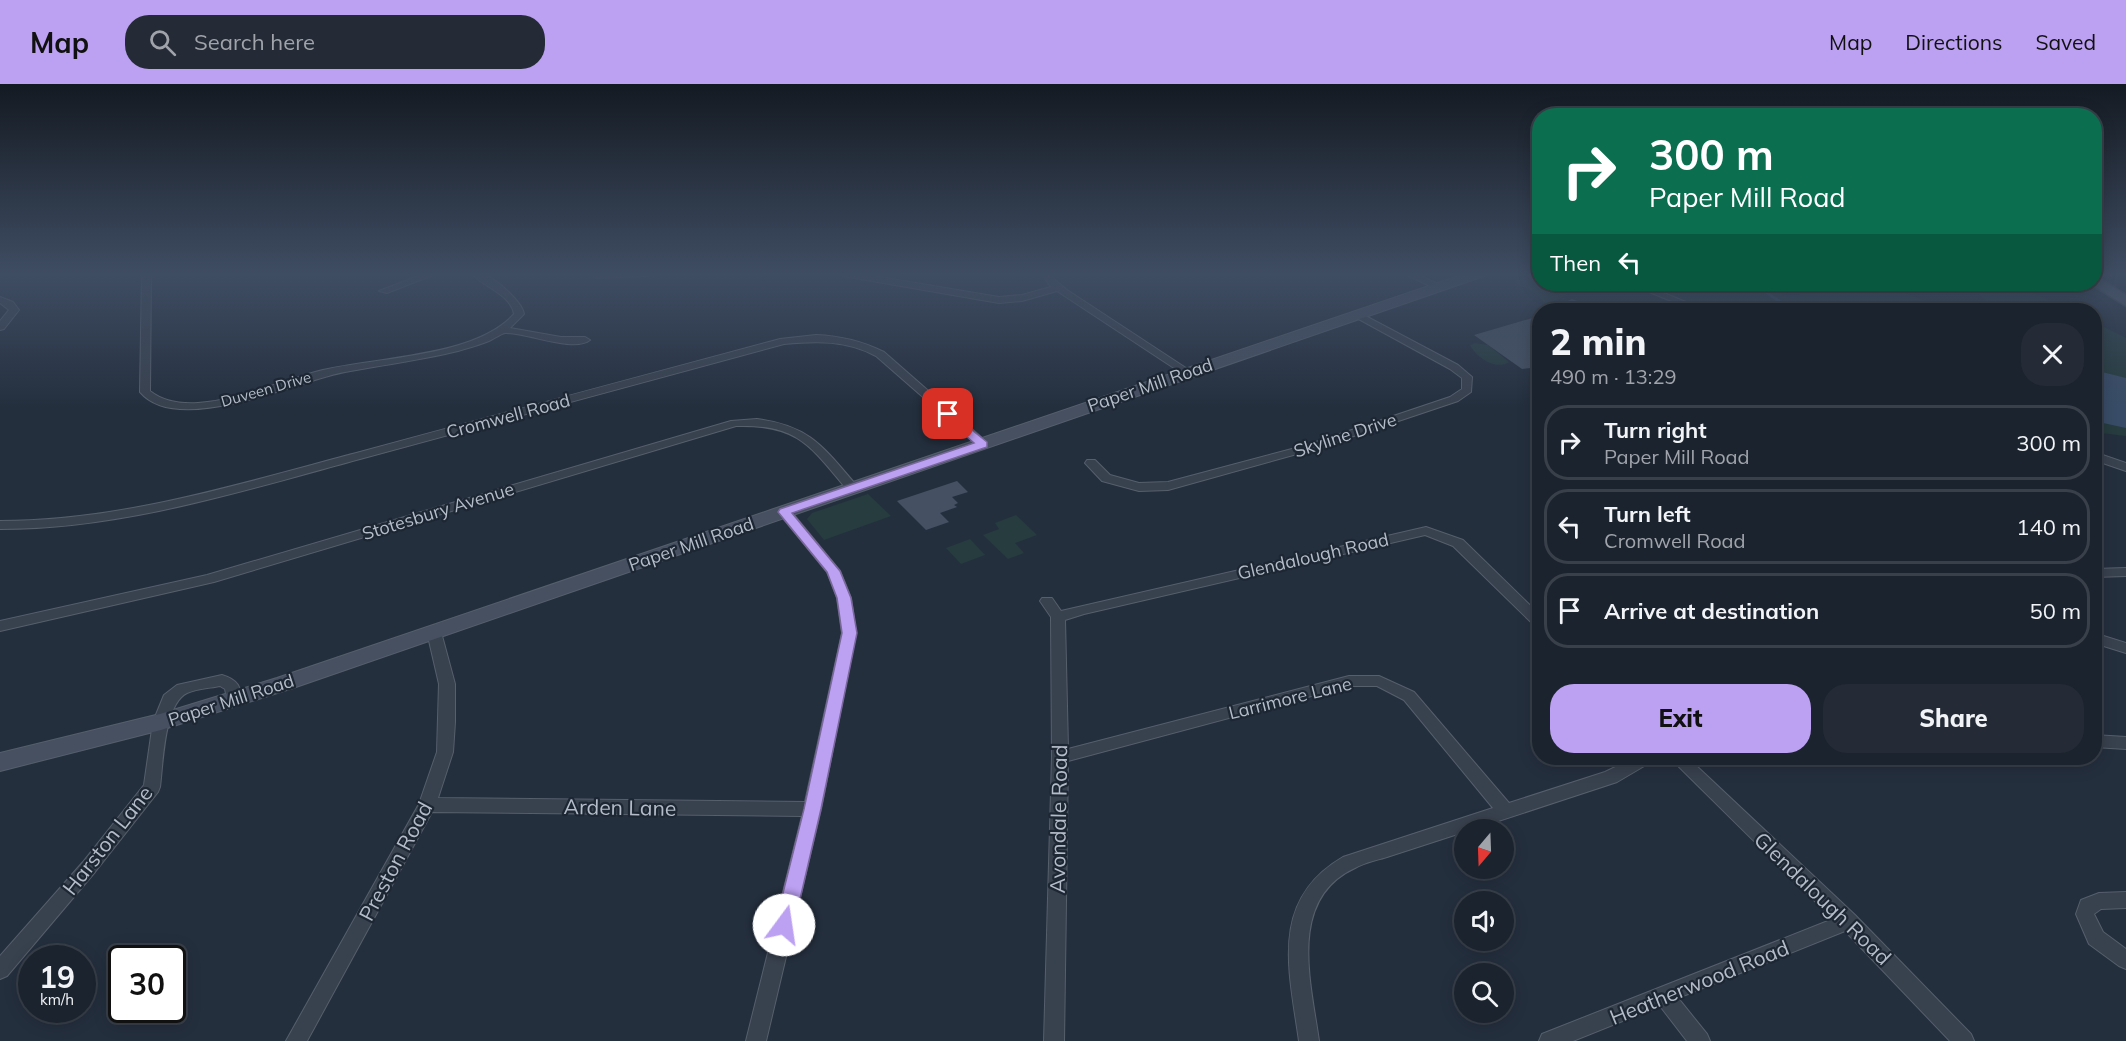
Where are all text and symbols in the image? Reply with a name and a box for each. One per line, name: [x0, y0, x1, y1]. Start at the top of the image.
search box: [125, 15, 545, 69]
text: Map: [30, 25, 89, 60]
icon: search: [146, 26, 179, 59]
text: Search here: [194, 28, 315, 56]
text: Map: [1829, 29, 1872, 55]
text: Directions: [1905, 29, 2002, 55]
text: Saved: [2035, 29, 2096, 55]
text: 300 m: [1649, 128, 1774, 181]
icon: right: [1550, 132, 1628, 210]
text: Paper Mill Road: [1649, 180, 1846, 214]
icon: left: [1613, 246, 1646, 279]
text: Then: [1550, 249, 1601, 277]
text: 2 min: [1550, 319, 1646, 364]
button: close: [2021, 323, 2084, 386]
street label: Paper Mill Road: [1084, 353, 1216, 417]
text: 490 m · 13:29: [1550, 364, 1676, 389]
street label: Duveen Drive: [219, 367, 313, 411]
street label: Cromwell Road: [443, 388, 573, 444]
pin: [922, 388, 973, 439]
icon: arrive: [931, 397, 964, 430]
street label: Skyline Drive: [1291, 408, 1399, 462]
text: Turn right: [1604, 416, 1707, 444]
icon: right: [1553, 426, 1586, 459]
text: 300 m: [2016, 429, 2081, 457]
text: Paper Mill Road: [1604, 444, 1750, 469]
street label: Stotesbury Avenue: [359, 477, 517, 545]
text: Turn left: [1604, 500, 1691, 528]
icon: left: [1553, 510, 1586, 543]
street label: Paper Mill Road: [625, 512, 757, 576]
text: 140 m: [2016, 513, 2081, 541]
street label: Glendalough Road: [1235, 527, 1391, 585]
text: Cromwell Road: [1604, 528, 1746, 553]
icon: arrive: [1553, 594, 1586, 627]
text: Arrive at destination: [1604, 597, 1819, 625]
text: 50 m: [2030, 597, 2081, 625]
street label: Paper Mill Road: [165, 669, 297, 731]
street label: Larrimore Lane: [1226, 672, 1354, 724]
button: Exit: [1550, 684, 1811, 753]
button: Share: [1823, 684, 2084, 753]
street label: Avondale Road: [1044, 744, 1072, 894]
street label: Harston Lane: [56, 780, 158, 900]
street label: Arden Lane: [564, 793, 676, 821]
street label: Preston Road: [353, 797, 437, 925]
north arrow: [1454, 819, 1514, 879]
map controls: [1454, 819, 1514, 1023]
street label: Glendalough Road: [1749, 826, 1897, 970]
button: sound: [1454, 891, 1514, 951]
position arrow: [752, 893, 816, 957]
street label: Heatherwood Road: [1606, 934, 1792, 1030]
speed limit sign: 30: [108, 945, 186, 1023]
text: 19: [39, 958, 75, 996]
button: search: [1454, 963, 1514, 1023]
text: km/h: [40, 990, 74, 1009]

